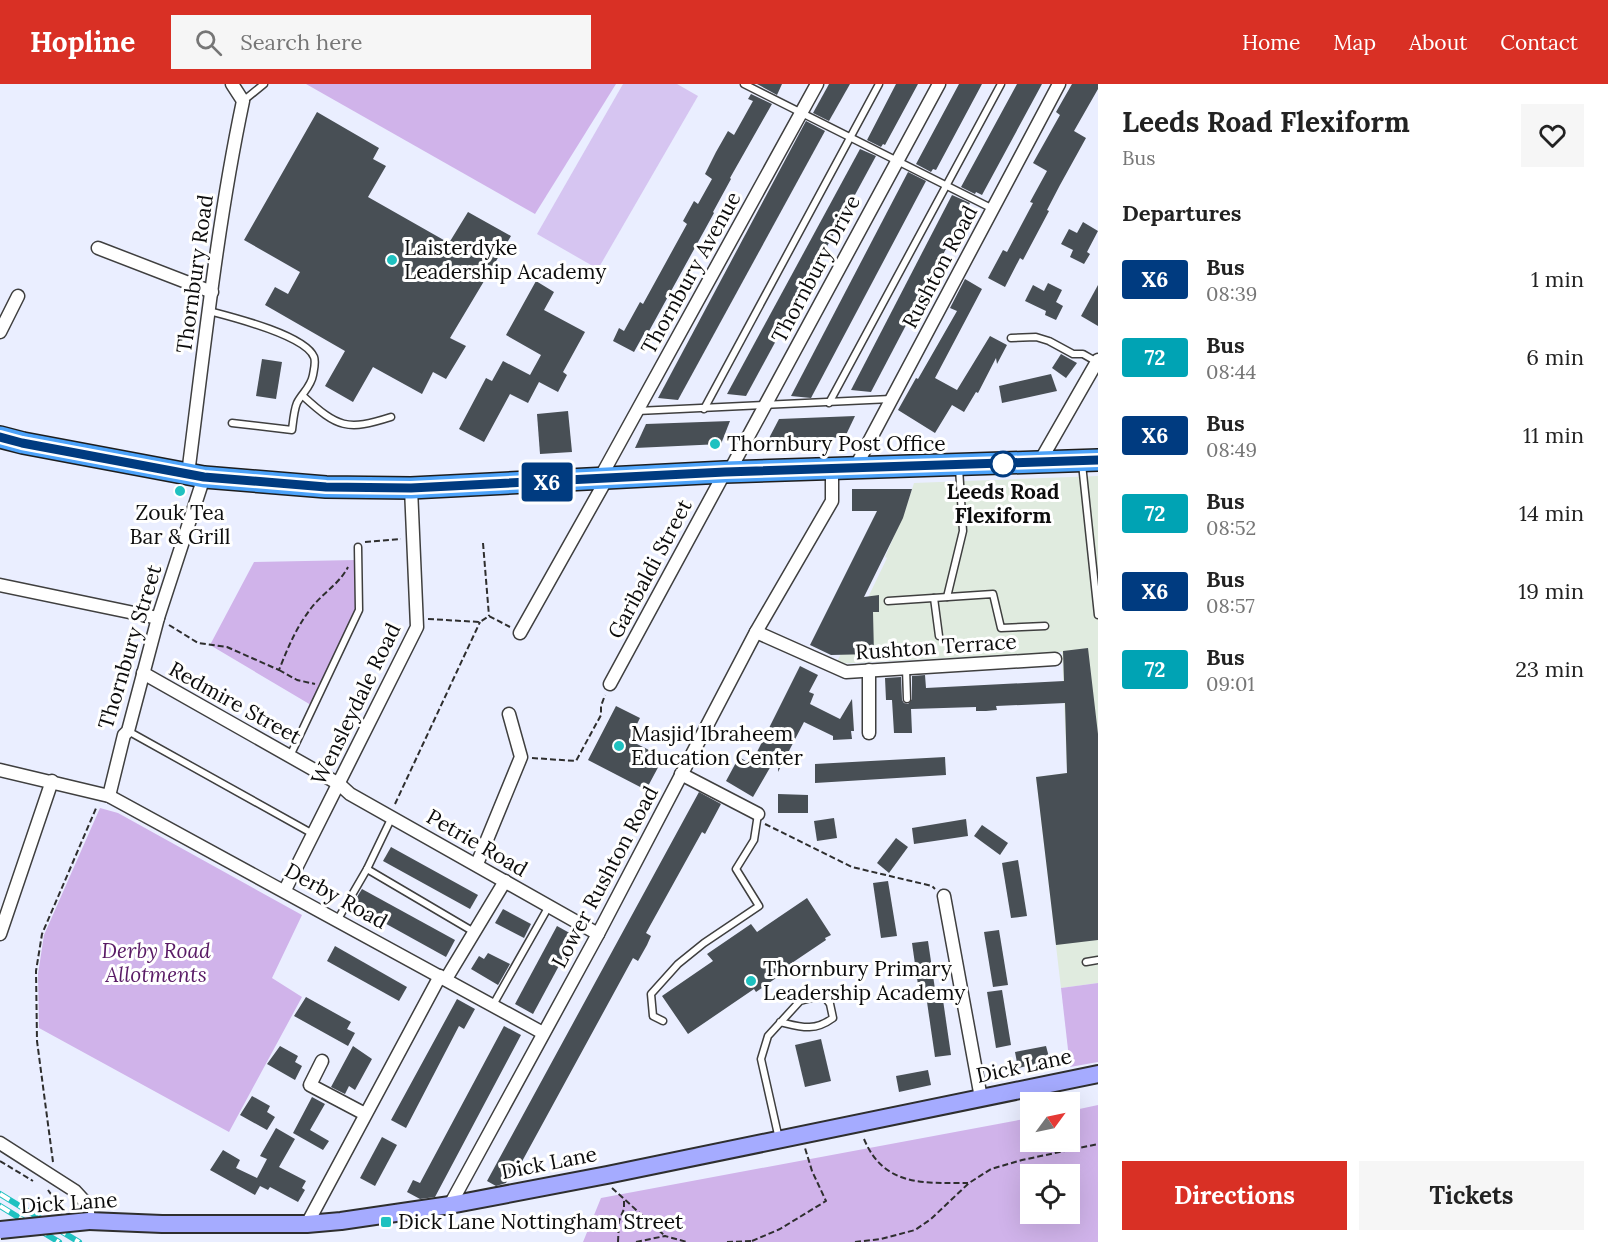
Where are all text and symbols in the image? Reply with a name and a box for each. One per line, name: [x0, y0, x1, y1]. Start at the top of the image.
search box: [171, 15, 591, 69]
text: Hopline: [30, 24, 135, 60]
icon: search: [192, 26, 225, 59]
text: Search here: [240, 28, 362, 56]
text: Home: [1242, 29, 1300, 56]
text: Map: [1333, 29, 1376, 56]
text: About: [1409, 29, 1467, 56]
text: Contact: [1500, 29, 1578, 56]
text: Leeds Road Flexiform: [1122, 104, 1410, 140]
button: heart: [1521, 104, 1584, 167]
text: Bus: [1122, 145, 1156, 170]
street label: Thornbury Avenue: [635, 187, 747, 359]
street label: Thornbury Drive: [765, 190, 866, 347]
street label: Thornbury Road: [170, 193, 219, 355]
text: Departures: [1122, 199, 1241, 227]
street label: Rushton Road: [896, 201, 983, 333]
place label: Laisterdyke Leadership Academy: [404, 234, 606, 285]
marker: Laisterdyke Leadership Academy: [385, 253, 399, 267]
text: Bus: [1206, 253, 1245, 281]
text: 1 min: [1531, 265, 1584, 293]
text: X6: [1142, 266, 1168, 293]
text: 08:39: [1206, 281, 1257, 306]
text: Bus: [1206, 331, 1245, 359]
text: 6 min: [1526, 343, 1584, 371]
text: 72: [1144, 344, 1166, 371]
text: 08:44: [1206, 359, 1256, 384]
text: Bus: [1206, 409, 1245, 437]
text: 11 min: [1523, 421, 1584, 449]
text: X6: [1142, 422, 1168, 449]
place label: Thornbury Post Office: [727, 430, 946, 457]
marker: Thornbury Post Office: [708, 437, 722, 451]
text: 08:49: [1206, 437, 1257, 462]
marker: Leeds Road Flexiform: [990, 451, 1016, 477]
line badge: X6: [520, 462, 574, 502]
text: X6: [534, 469, 560, 496]
place label: Leeds Road Flexiform: [946, 478, 1060, 529]
marker: Zouk Tea Bar & Grill: [173, 484, 187, 498]
text: Bus: [1206, 487, 1245, 515]
street label: Garibaldi Street: [601, 494, 698, 643]
place label: Zouk Tea Bar & Grill: [129, 499, 231, 550]
text: 14 min: [1519, 499, 1584, 527]
text: 72: [1144, 500, 1166, 527]
text: 08:52: [1206, 515, 1256, 540]
street label: Thornbury Street: [92, 561, 168, 732]
text: Bus: [1206, 565, 1245, 593]
text: 19 min: [1518, 577, 1584, 605]
text: X6: [1142, 578, 1168, 605]
text: 08:57: [1206, 593, 1255, 618]
street label: Wensleydale Road: [305, 619, 406, 789]
street label: Rushton Terrace: [854, 627, 1018, 666]
text: Bus: [1206, 643, 1245, 671]
street label: Redmire Street: [164, 655, 307, 750]
text: 23 min: [1515, 655, 1584, 683]
text: 72: [1144, 656, 1166, 683]
text: 09:01: [1206, 671, 1255, 696]
place label: Masjid Ibraheem Education Center: [631, 720, 803, 771]
marker: Masjid Ibraheem Education Center: [612, 739, 626, 753]
street label: Lower Rushton Road: [545, 781, 664, 972]
street label: Petrie Road: [422, 803, 533, 882]
street label: Derby Road: [280, 856, 392, 935]
park label: Derby Road Allotments: [101, 937, 211, 988]
place label: Thornbury Primary Leadership Academy: [763, 955, 965, 1006]
marker: Thornbury Primary Leadership Academy: [744, 974, 758, 988]
street label: Dick Lane: [974, 1042, 1074, 1089]
north arrow: [1020, 1092, 1080, 1152]
map controls: [1020, 1092, 1080, 1224]
street label: Dick Lane: [499, 1140, 599, 1185]
button: Directions: [1122, 1161, 1347, 1230]
button: Tickets: [1359, 1161, 1584, 1230]
button: locate: [1020, 1164, 1080, 1224]
street label: Dick Lane: [20, 1186, 118, 1219]
place label: Dick Lane Nottingham Street: [398, 1208, 684, 1235]
marker: Dick Lane Nottingham Street: [379, 1215, 393, 1229]

